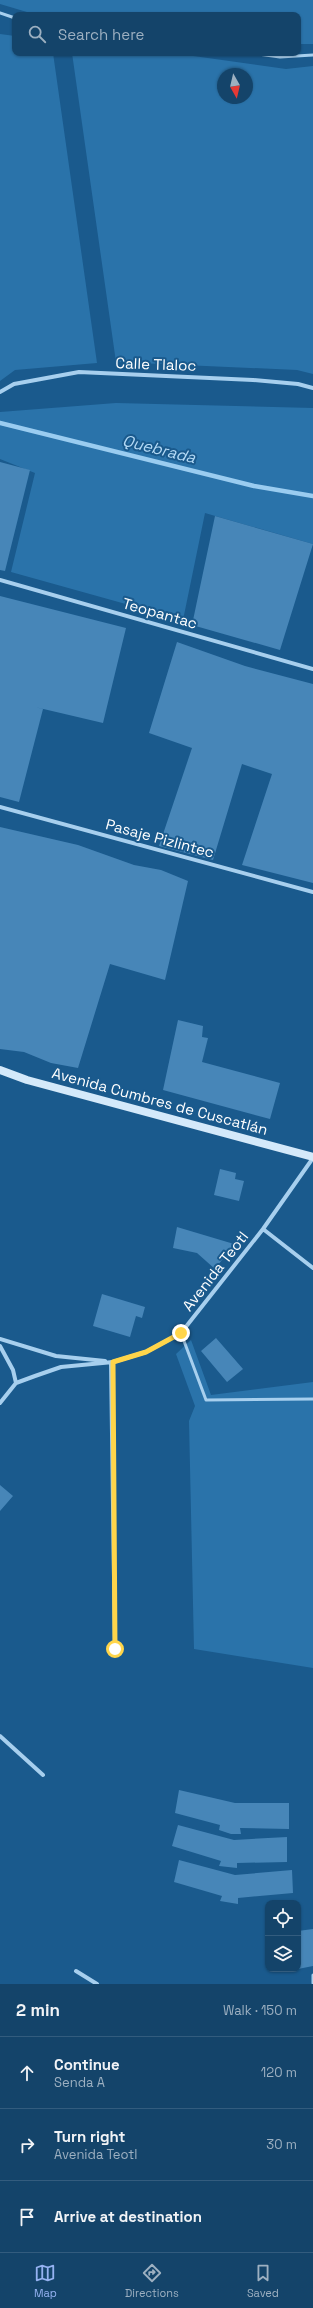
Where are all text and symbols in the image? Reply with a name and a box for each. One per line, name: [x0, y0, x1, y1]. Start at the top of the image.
search box: [12, 12, 301, 56]
icon: search: [26, 23, 48, 45]
text: Search here: [58, 25, 144, 44]
north arrow: [217, 68, 253, 104]
street label: Calle Tlaloc: [115, 353, 197, 375]
water label: Quebrada: [120, 430, 198, 468]
street label: Teopantac: [120, 593, 200, 633]
street label: Pasaje Pizlintec: [104, 814, 216, 862]
street label: Avenida Cumbres de Cuscatlán: [50, 1063, 270, 1139]
street label: Avenida Teotl: [178, 1227, 252, 1315]
route end: [172, 1324, 190, 1342]
route start: [106, 1640, 124, 1658]
map controls: [265, 1900, 301, 1972]
button: locate: [265, 1900, 301, 1936]
button: layers: [265, 1936, 301, 1972]
text: 2 min: [16, 1999, 60, 2021]
text: Walk · 150 m: [223, 2002, 297, 2019]
text: Continue: [54, 2055, 120, 2074]
icon: ahead: [16, 2062, 38, 2084]
text: 120 m: [261, 2064, 297, 2081]
text: Senda A: [54, 2074, 105, 2091]
text: Turn right: [54, 2127, 125, 2146]
icon: right: [16, 2134, 38, 2156]
text: 30 m: [266, 2136, 297, 2153]
text: Avenida Teotl: [54, 2146, 137, 2163]
icon: arrive: [16, 2206, 38, 2228]
text: Arrive at destination: [54, 2207, 202, 2226]
tab: Map: [34, 2262, 57, 2300]
tab: Directions: [125, 2262, 179, 2300]
tab: Saved: [247, 2262, 279, 2300]

